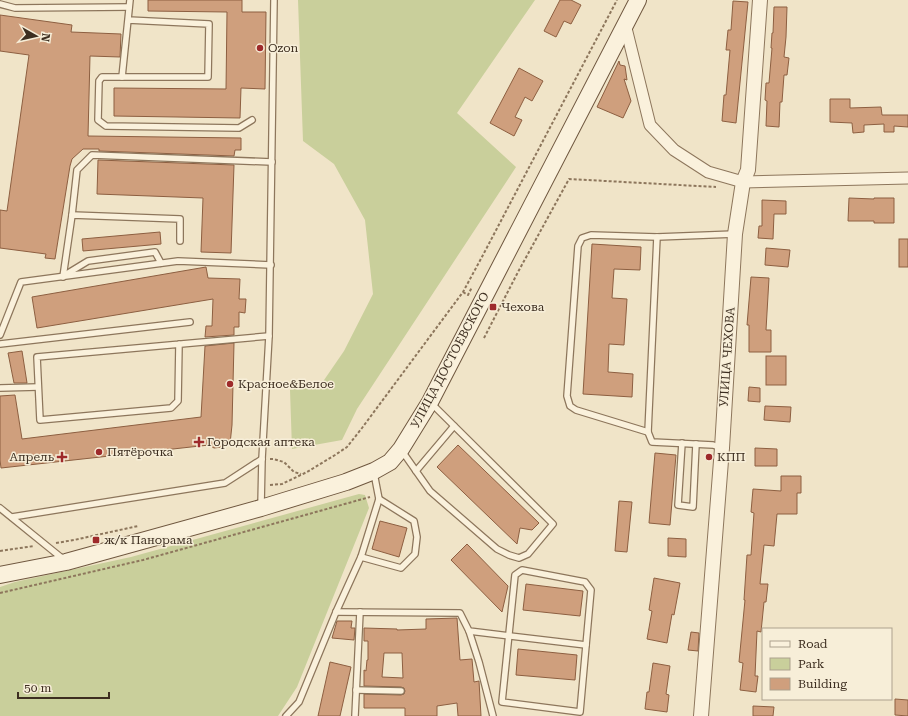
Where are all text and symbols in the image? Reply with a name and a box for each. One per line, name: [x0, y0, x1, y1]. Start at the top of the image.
north arrow: [16, 16, 56, 56]
text: N: [38, 32, 52, 43]
place label: Ozon: [268, 41, 299, 55]
marker: Ozon: [255, 43, 265, 53]
street label: УЛИЦА ДОСТОЕВСКОГО: [408, 290, 492, 430]
place label: Чехова: [501, 300, 545, 314]
marker: Чехова: [488, 302, 498, 312]
street label: УЛИЦА ЧЕХОВА: [717, 306, 738, 407]
place label: Красное&Белое: [238, 377, 334, 391]
marker: Красное&Белое: [225, 379, 235, 389]
place label: Городская аптека: [207, 435, 315, 449]
marker: Городская аптека: [194, 437, 204, 447]
place label: Пятёрочка: [107, 445, 174, 459]
marker: Пятёрочка: [94, 447, 104, 457]
place label: Апрель: [10, 450, 55, 464]
place label: КПП: [717, 450, 746, 464]
marker: Апрель: [57, 452, 67, 462]
marker: КПП: [704, 452, 714, 462]
place label: ж/к Панорама: [104, 533, 193, 547]
marker: ж/к Панорама: [91, 535, 101, 545]
legend: [762, 628, 892, 700]
text: Road: [798, 637, 828, 651]
text: Park: [798, 657, 825, 671]
scale bar: [18, 674, 109, 700]
text: Building: [798, 677, 847, 691]
text: 50 m: [24, 681, 51, 695]

